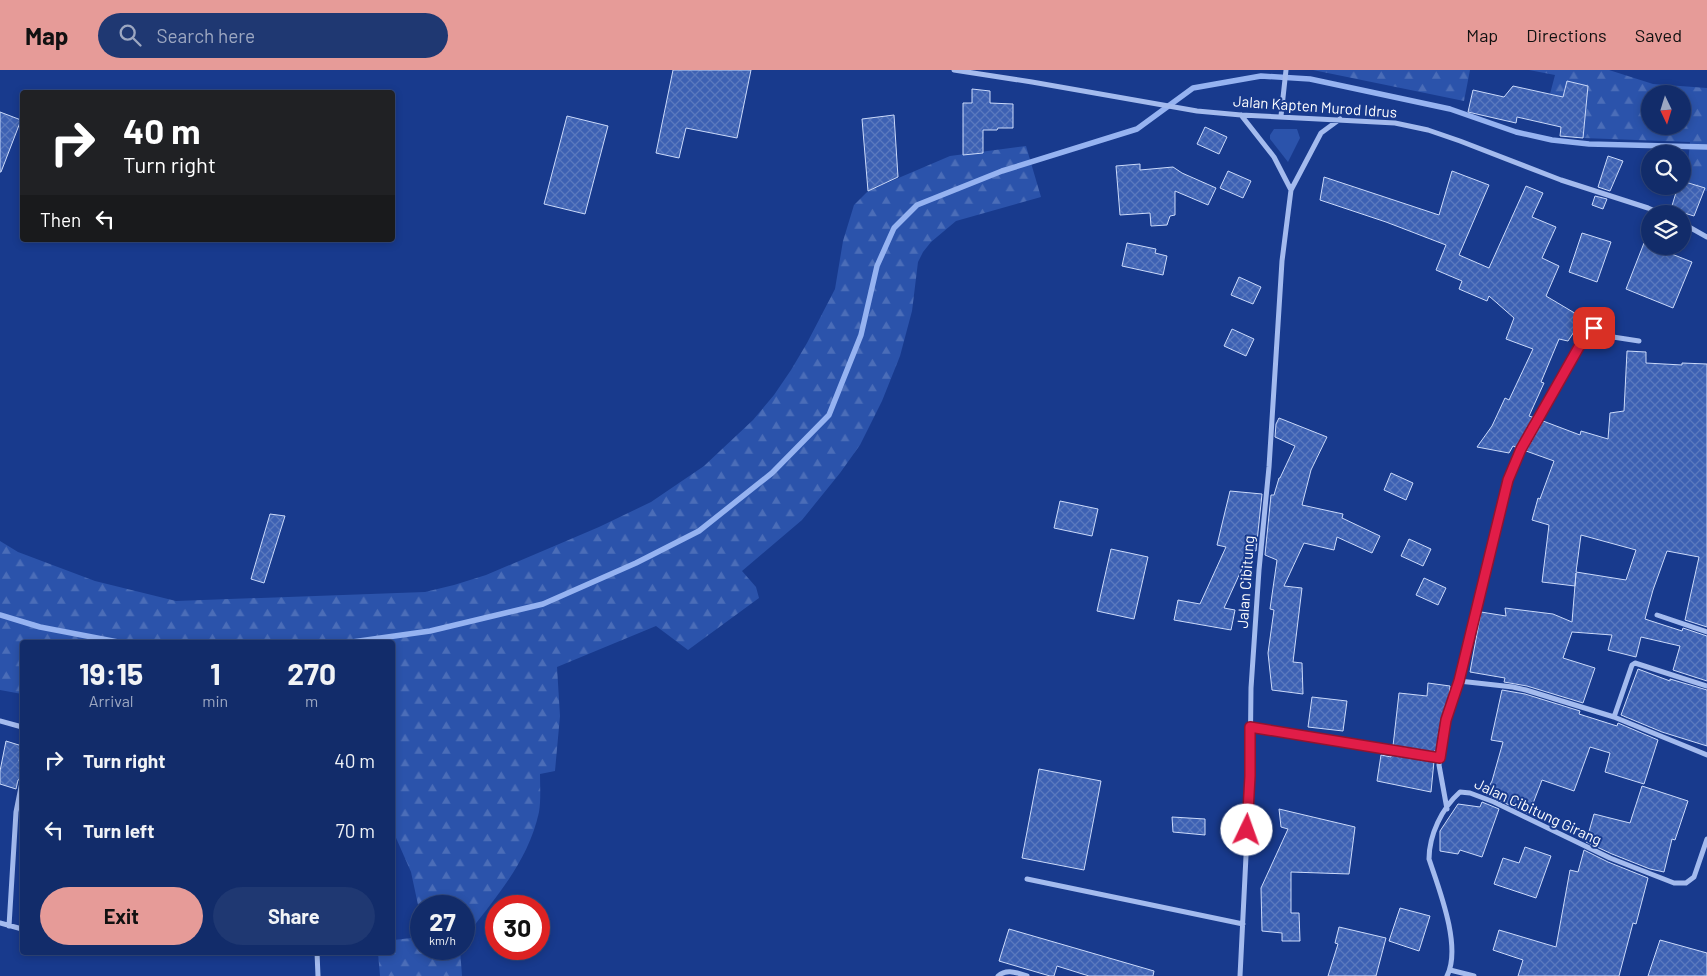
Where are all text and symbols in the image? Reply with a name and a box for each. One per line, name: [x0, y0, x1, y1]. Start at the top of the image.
search box: [98, 13, 448, 58]
text: Map: [25, 21, 68, 50]
icon: search: [116, 21, 144, 49]
text: Search here: [156, 24, 255, 47]
text: Map: [1466, 24, 1498, 46]
text: Directions: [1526, 24, 1607, 46]
text: Saved: [1635, 24, 1682, 46]
north arrow: [1641, 85, 1691, 135]
map controls: [1641, 85, 1691, 255]
street label: Jalan Kapten Murod Idrus: [1233, 91, 1398, 121]
text: 40 m: [123, 109, 200, 151]
icon: right: [40, 110, 105, 175]
button: search: [1641, 145, 1691, 195]
text: Turn right: [123, 151, 216, 177]
icon: left: [91, 205, 119, 233]
button: layers: [1641, 205, 1691, 255]
text: Then: [40, 208, 81, 231]
pin: [1573, 307, 1615, 349]
icon: arrive: [1580, 314, 1608, 342]
street label: Jalan Cibitung: [1233, 535, 1257, 629]
text: 19:15: [79, 655, 143, 691]
text: 1: [210, 655, 221, 691]
text: 270: [287, 655, 336, 691]
text: Arrival: [89, 691, 134, 710]
text: min: [202, 691, 228, 710]
text: m: [305, 691, 318, 710]
icon: right: [40, 746, 68, 774]
text: Turn right: [83, 749, 165, 772]
text: 40 m: [334, 749, 375, 772]
street label: Jalan Cibitung Girang: [1472, 774, 1605, 848]
position arrow: [1220, 803, 1272, 855]
icon: left: [40, 816, 68, 844]
text: Turn left: [83, 819, 154, 842]
text: 70 m: [336, 819, 375, 842]
button: Exit: [40, 887, 203, 945]
button: Share: [213, 887, 375, 945]
speed limit sign: 30: [485, 895, 550, 960]
text: 27: [429, 906, 456, 936]
text: km/h: [429, 933, 456, 947]

